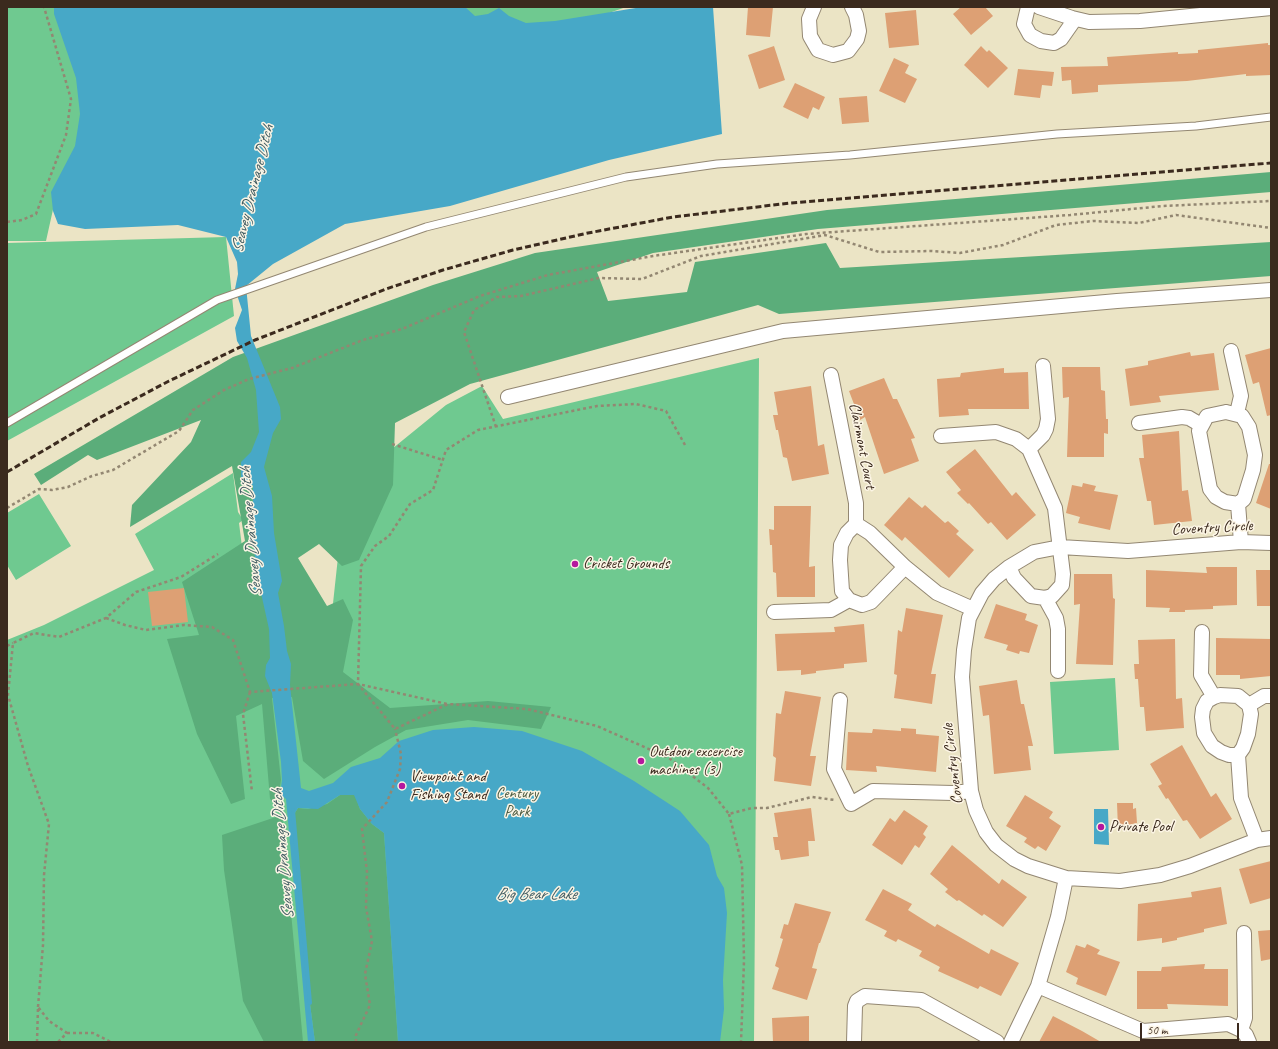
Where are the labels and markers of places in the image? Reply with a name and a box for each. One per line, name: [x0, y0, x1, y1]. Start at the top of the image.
place label: Cricket Grounds: [583, 554, 669, 574]
marker: Cricket Grounds: [570, 559, 580, 569]
place label: Outdoor excercise machines (3): [649, 742, 742, 780]
marker: Outdoor excercise machines (3): [636, 756, 646, 766]
place label: Viewpoint and Fishing Stand: [410, 767, 487, 805]
marker: Viewpoint and Fishing Stand: [397, 781, 407, 791]
place label: Private Pool: [1109, 817, 1172, 837]
marker: Private Pool: [1096, 822, 1106, 832]

